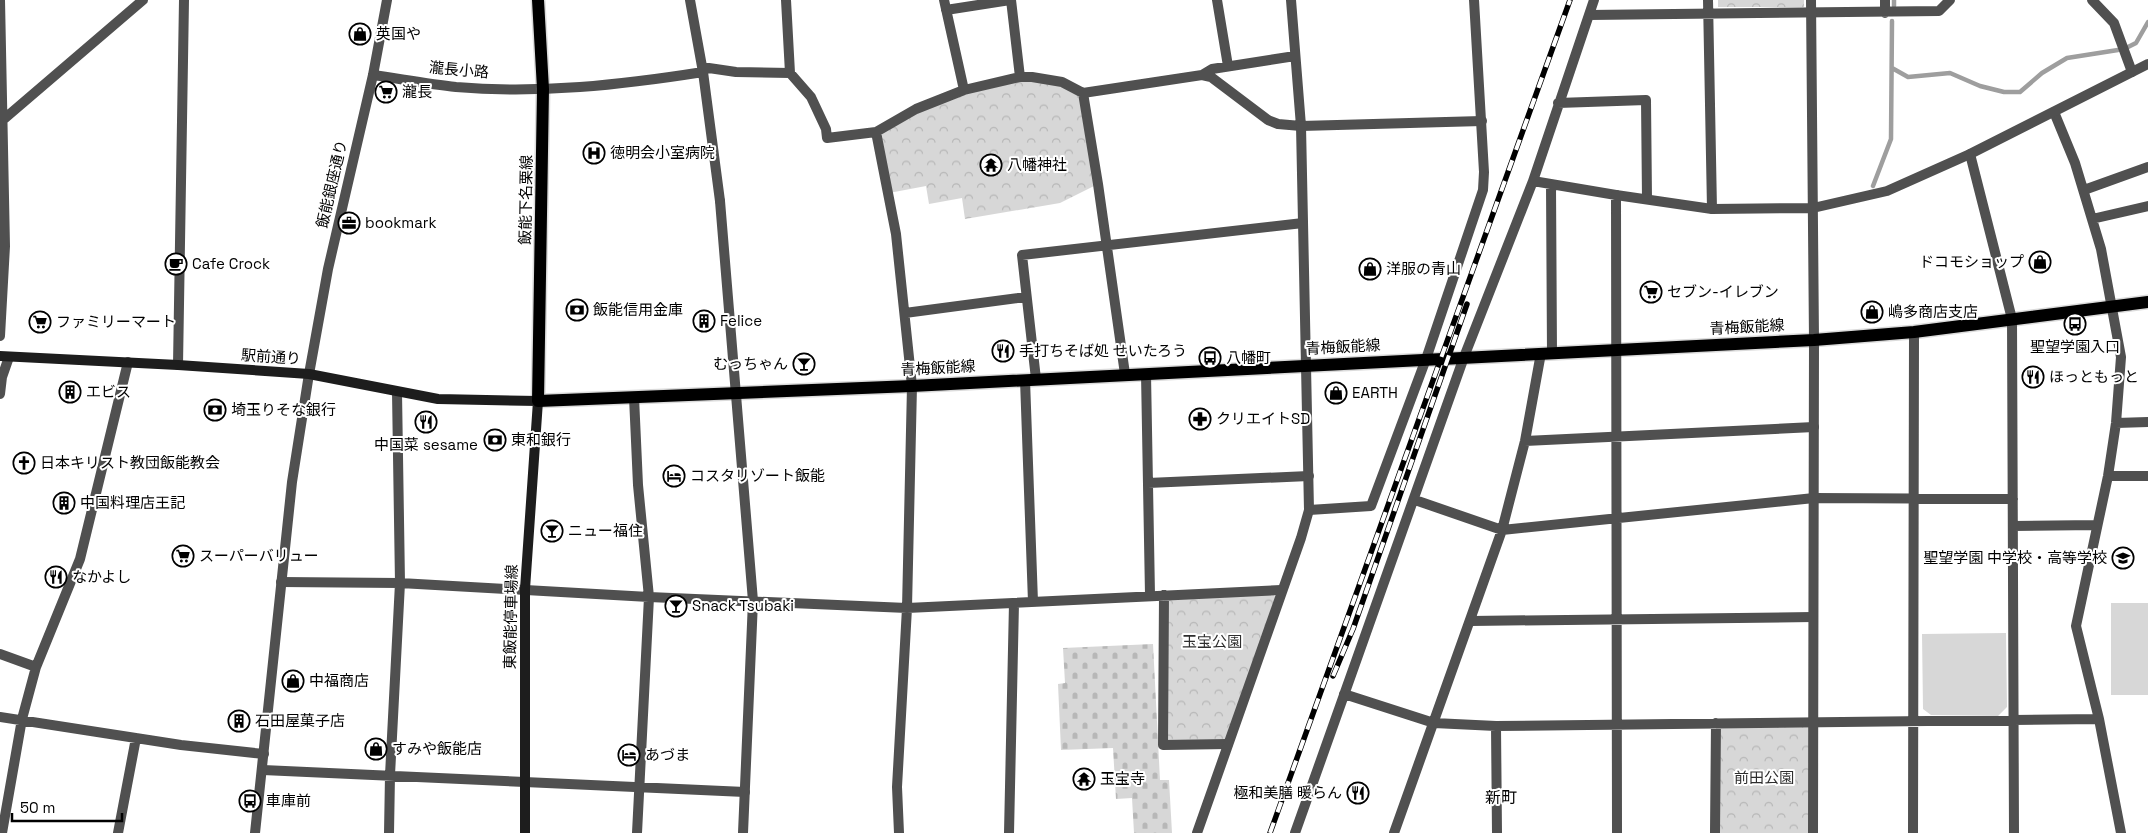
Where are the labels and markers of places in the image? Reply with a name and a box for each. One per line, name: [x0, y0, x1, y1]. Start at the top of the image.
shop icon: 英国や: [348, 22, 372, 46]
place label: 英国や: [376, 24, 421, 43]
supermarket icon: 瀧長: [374, 80, 398, 104]
place label: 瀧長: [402, 82, 432, 101]
hospital icon: 徳明会小室病院: [582, 141, 606, 165]
place label: 徳明会小室病院: [610, 143, 715, 162]
temple icon: 八幡神社: [979, 153, 1003, 177]
place label: 八幡神社: [1007, 155, 1067, 174]
office icon: bookmark: [337, 211, 361, 235]
place label: bookmark: [365, 213, 437, 232]
shop icon: ドコモショップ: [2028, 250, 2052, 274]
cafe icon: Cafe Crock: [164, 252, 188, 276]
place label: ドコモショップ: [1919, 252, 2024, 271]
place label: Cafe Crock: [192, 254, 270, 273]
shop icon: 洋服の青山: [1358, 257, 1382, 281]
place label: 洋服の青山: [1386, 259, 1461, 278]
supermarket icon: セブン-イレブン: [1639, 280, 1663, 304]
place label: セブン-イレブン: [1667, 282, 1779, 301]
bank icon: 飯能信用金庫: [565, 298, 589, 322]
place label: 飯能信用金庫: [593, 300, 683, 319]
shop icon: 嶋多商店支店: [1860, 300, 1884, 324]
place label: 嶋多商店支店: [1888, 302, 1978, 321]
building icon: Felice: [692, 309, 716, 333]
supermarket icon: ファミリーマート: [28, 310, 52, 334]
place label: Felice: [720, 311, 762, 330]
place label: ファミリーマート: [56, 312, 176, 331]
bus stop icon: 聖望学園入口: [2063, 312, 2087, 336]
place label: 聖望学園入口: [2030, 337, 2120, 356]
restaurant icon: 手打ちそば処 せいたろう: [991, 339, 1015, 363]
place label: 手打ちそば処 せいたろう: [1019, 341, 1187, 360]
bus stop icon: 八幡町: [1198, 346, 1222, 370]
place label: 八幡町: [1226, 348, 1271, 367]
bar icon: むっちゃん: [792, 352, 816, 376]
place label: むっちゃん: [713, 354, 788, 373]
restaurant icon: ほっともっと: [2021, 365, 2045, 389]
place label: ほっともっと: [2049, 367, 2139, 386]
building icon: エビス: [58, 380, 82, 404]
shop icon: EARTH: [1324, 381, 1348, 405]
place label: エビス: [86, 382, 131, 401]
place label: EARTH: [1352, 383, 1398, 402]
bank icon: 埼玉りそな銀行: [203, 398, 227, 422]
place label: 埼玉りそな銀行: [231, 400, 336, 419]
pharmacy icon: クリエイトSD: [1188, 407, 1212, 431]
place label: クリエイトSD: [1216, 409, 1310, 428]
restaurant icon: 中国菜 sesame: [414, 410, 438, 434]
bank icon: 東和銀行: [483, 428, 507, 452]
place label: 東和銀行: [511, 430, 571, 449]
place label: 中国菜 sesame: [374, 435, 478, 454]
church icon: 日本キリスト教団飯能教会: [12, 451, 36, 475]
place label: 日本キリスト教団飯能教会: [40, 453, 220, 472]
hotel icon: コスタリゾート飯能: [662, 464, 686, 488]
place label: コスタリゾート飯能: [690, 466, 825, 485]
building icon: 中国料理店王記: [52, 491, 76, 515]
place label: 中国料理店王記: [80, 493, 185, 512]
bar icon: ニュー福住: [540, 519, 564, 543]
place label: ニュー福住: [568, 521, 643, 540]
supermarket icon: スーパーバリュー: [171, 544, 195, 568]
place label: スーパーバリュー: [199, 546, 319, 565]
school or university icon: 聖望学園 中学校・高等学校: [2111, 546, 2135, 570]
place label: 聖望学園 中学校・高等学校: [1923, 548, 2107, 567]
restaurant icon: なかよし: [44, 565, 68, 589]
place label: なかよし: [72, 567, 131, 586]
bar icon: Snack Tsubaki: [664, 594, 688, 618]
place label: Snack Tsubaki: [692, 596, 794, 615]
shop icon: 中福商店: [281, 669, 305, 693]
place label: 中福商店: [309, 671, 369, 690]
building icon: 石田屋菓子店: [227, 709, 251, 733]
place label: 石田屋菓子店: [255, 711, 345, 730]
shop icon: すみや飯能店: [364, 737, 388, 761]
place label: すみや飯能店: [392, 739, 482, 758]
hotel icon: あづま: [617, 743, 641, 767]
place label: あづま: [645, 745, 690, 764]
temple icon: 玉宝寺: [1072, 767, 1096, 791]
place label: 玉宝寺: [1100, 769, 1145, 788]
restaurant icon: 極和美膳 暖らん: [1346, 781, 1370, 805]
place label: 極和美膳 暖らん: [1233, 783, 1342, 802]
bus stop icon: 車庫前: [238, 789, 262, 813]
place label: 車庫前: [266, 791, 311, 810]

